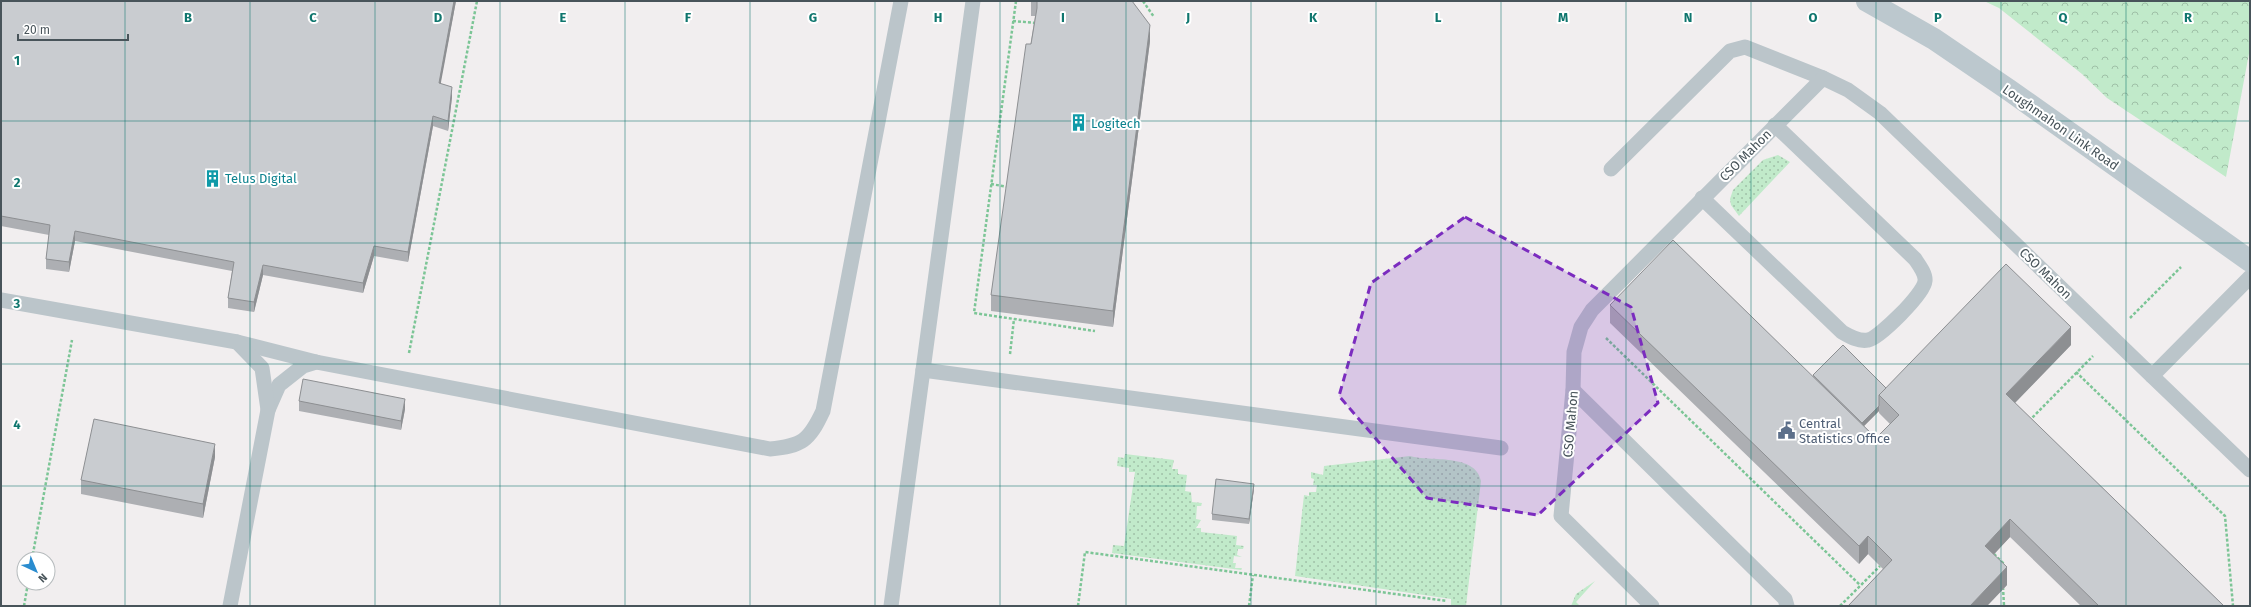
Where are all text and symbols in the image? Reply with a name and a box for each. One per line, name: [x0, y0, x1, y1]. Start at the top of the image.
text: B: [184, 10, 192, 25]
text: C: [309, 10, 317, 25]
text: D: [434, 10, 443, 25]
text: E: [560, 10, 567, 25]
text: F: [685, 10, 692, 25]
text: G: [809, 10, 817, 25]
text: H: [934, 10, 942, 25]
text: I: [1061, 10, 1065, 25]
text: J: [1185, 10, 1190, 25]
text: K: [1309, 10, 1318, 25]
text: L: [1435, 10, 1442, 25]
text: M: [1558, 10, 1568, 25]
text: N: [1684, 10, 1692, 25]
text: O: [1809, 10, 1818, 25]
text: P: [1934, 10, 1942, 25]
text: Q: [2059, 10, 2069, 25]
text: R: [2184, 10, 2193, 25]
scale bar: [18, 16, 128, 42]
text: 20 m: [24, 23, 50, 37]
text: 1: [14, 53, 20, 68]
street label: Loughmahon Link Road: [2000, 82, 2122, 173]
building icon: Logitech: [1068, 113, 1088, 133]
place label: Logitech: [1091, 116, 1141, 131]
street label: CSO Mahon: [1716, 126, 1774, 184]
building icon: Telus Digital: [202, 168, 222, 188]
place label: Telus Digital: [225, 171, 297, 186]
text: 2: [14, 175, 21, 190]
street label: CSO Mahon: [2016, 245, 2075, 302]
text: 3: [13, 296, 21, 311]
street label: CSO Mahon: [1560, 390, 1581, 458]
place label: Central Statistics Office: [1799, 416, 1890, 446]
text: 4: [13, 417, 21, 432]
public building icon: Central Statistics Office: [1776, 420, 1796, 440]
north arrow: [16, 551, 56, 591]
text: N: [35, 571, 50, 585]

